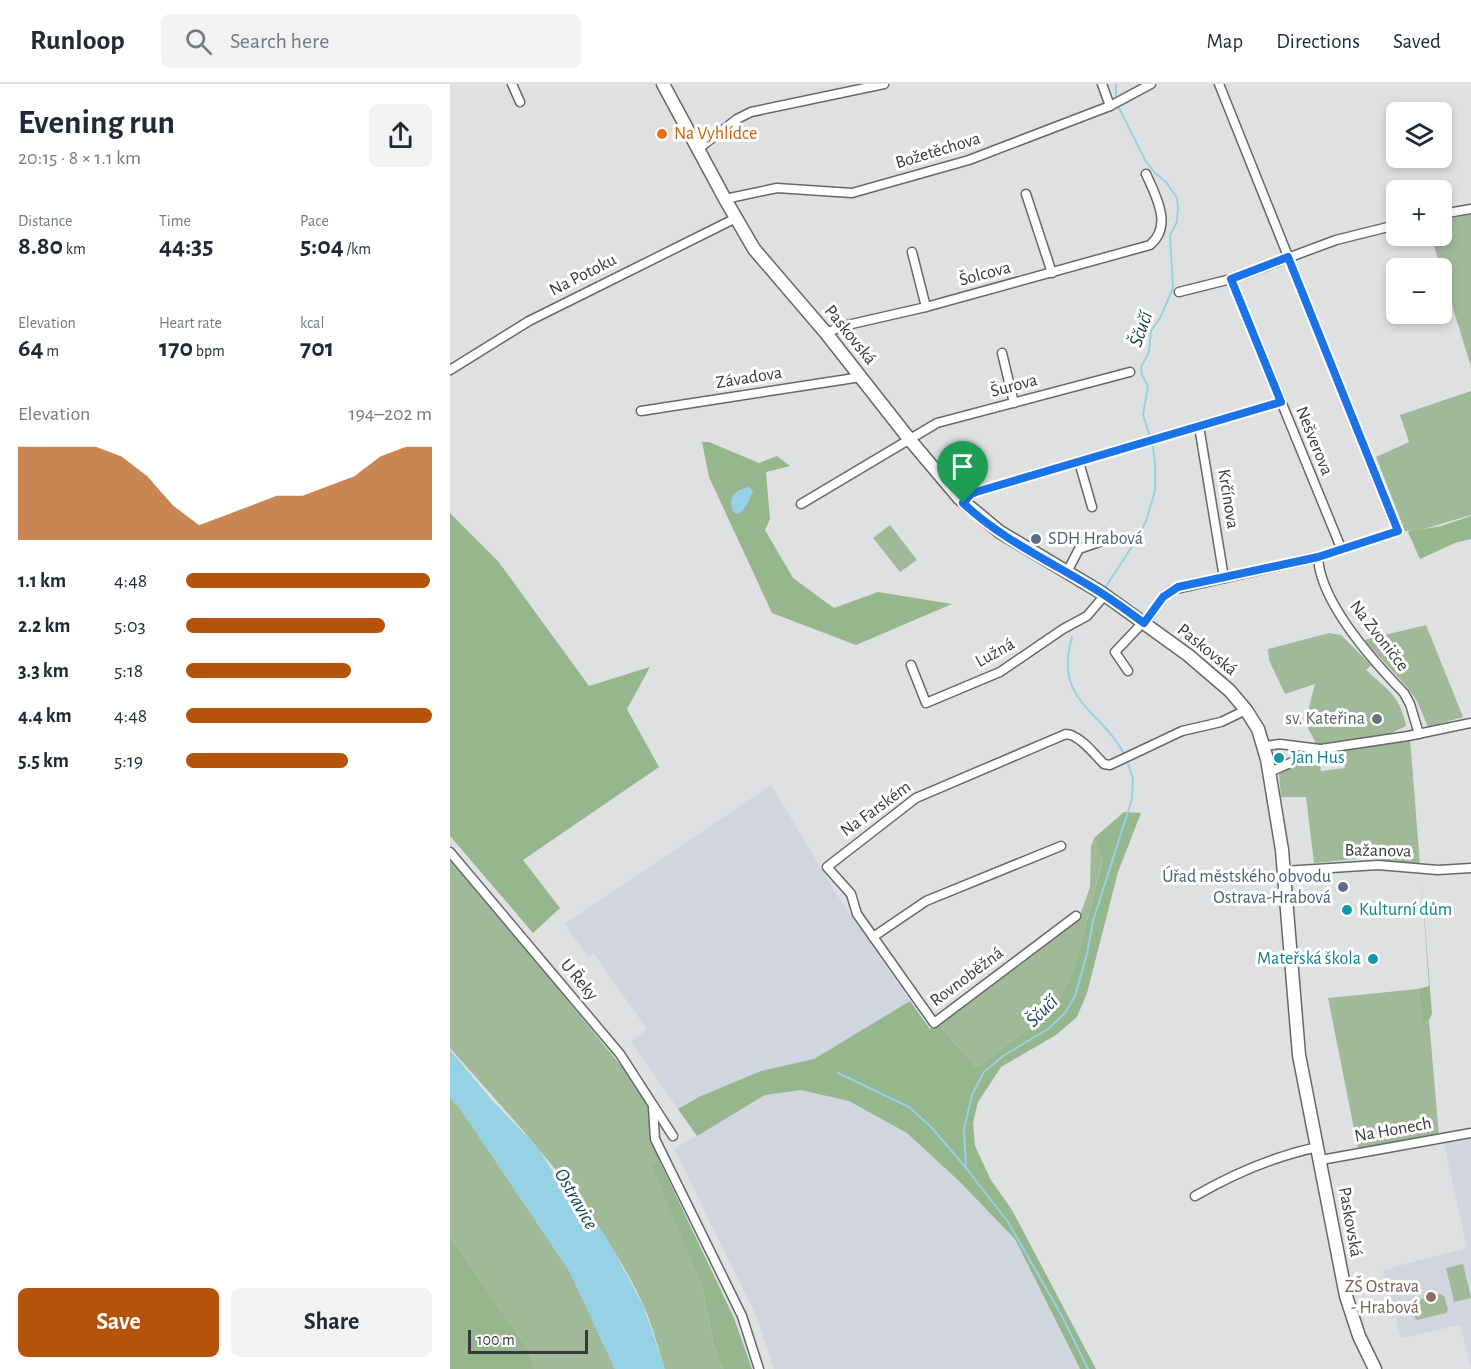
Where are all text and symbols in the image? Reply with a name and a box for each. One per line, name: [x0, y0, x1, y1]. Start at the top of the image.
search box: [161, 14, 581, 68]
icon: search: [182, 25, 215, 58]
text: Runloop: [30, 27, 125, 55]
text: Search here: [230, 30, 329, 52]
text: Map: [1207, 31, 1243, 52]
text: Directions: [1276, 31, 1360, 52]
text: Saved: [1393, 31, 1441, 52]
map controls: [1386, 102, 1452, 324]
button: layers: [1386, 102, 1452, 168]
button: share: [369, 104, 432, 167]
text: Evening run: [18, 107, 175, 140]
place label: Na Vyhlídce: [674, 125, 757, 143]
marker: Na Vyhlídce: [655, 127, 669, 141]
street label: Božetěchova: [893, 130, 983, 172]
text: 20:15 · 8 × 1.1 km: [18, 148, 141, 168]
button: +: [1386, 180, 1452, 246]
text: Distance: [18, 213, 72, 229]
text: Time: [159, 213, 191, 229]
text: Pace: [300, 213, 329, 229]
text: 8.80: [18, 233, 63, 259]
text: 44:35: [159, 233, 214, 259]
text: 5:04: [300, 233, 344, 259]
text: km: [63, 241, 86, 257]
text: /km: [344, 241, 371, 257]
street label: Na Potoku: [547, 251, 619, 299]
street label: Šolcova: [957, 256, 1013, 289]
button: −: [1386, 258, 1452, 324]
street label: Paskovská: [821, 302, 879, 368]
water label: Ščučí: [1125, 307, 1157, 349]
text: Elevation: [18, 315, 76, 331]
text: Heart rate: [159, 315, 222, 331]
text: kcal: [300, 315, 324, 331]
text: 64: [18, 335, 44, 361]
text: 170: [159, 335, 193, 361]
text: 701: [300, 335, 334, 361]
text: m: [44, 343, 59, 359]
text: bpm: [193, 343, 225, 359]
street label: Závadova: [715, 364, 783, 392]
street label: Šurova: [988, 368, 1039, 401]
text: Elevation: [18, 404, 90, 424]
text: 194–202 m: [349, 404, 432, 424]
street label: Nešverova: [1292, 404, 1336, 478]
pin: [937, 441, 988, 503]
icon: arrive: [946, 450, 979, 483]
street label: Krčínova: [1214, 468, 1242, 530]
place label: SDH Hrabová: [1048, 530, 1143, 548]
marker: SDH Hrabová: [1029, 532, 1043, 546]
text: 1.1 km: [18, 571, 66, 591]
text: 4:48: [114, 571, 147, 591]
street label: Na Zvoničce: [1346, 597, 1412, 675]
text: 2.2 km: [18, 616, 70, 636]
text: 5:03: [114, 616, 146, 636]
street label: Paskovská: [1174, 621, 1240, 679]
street label: Lužná: [972, 635, 1018, 671]
text: 3.3 km: [18, 661, 69, 681]
text: 5:18: [114, 661, 143, 681]
text: 4.4 km: [18, 706, 72, 726]
text: 4:48: [114, 706, 147, 726]
place label: sv. Kateřina: [1285, 710, 1365, 728]
marker: sv. Kateřina: [1370, 712, 1384, 726]
place label: Jan Hus: [1291, 749, 1345, 767]
text: 5.5 km: [18, 751, 69, 771]
text: 5:19: [114, 751, 143, 771]
marker: Jan Hus: [1272, 751, 1286, 765]
street label: Na Farském: [838, 778, 914, 840]
street label: Bažanova: [1344, 841, 1412, 861]
place label: Úřad městského obvodu Ostrava-Hrabová: [1162, 865, 1331, 907]
marker: Úřad městského obvodu Ostrava-Hrabová: [1336, 880, 1350, 894]
place label: Kulturní dům: [1359, 901, 1452, 919]
marker: Kulturní dům: [1340, 903, 1354, 917]
street label: Rovnoběžná: [927, 944, 1007, 1010]
place label: Mateřská škola: [1257, 950, 1361, 968]
marker: Mateřská škola: [1366, 952, 1380, 966]
street label: U Řeky: [557, 954, 604, 1004]
water label: Ščučí: [1022, 989, 1063, 1031]
street label: Na Honech: [1353, 1114, 1433, 1146]
water label: Ostravice: [551, 1165, 602, 1233]
street label: Paskovská: [1335, 1186, 1365, 1258]
place label: ZŠ Ostrava - Hrabová: [1345, 1275, 1419, 1317]
button: Save: [18, 1288, 219, 1357]
button: Share: [231, 1288, 432, 1357]
marker: ZŠ Ostrava - Hrabová: [1424, 1290, 1438, 1304]
scale bar: [468, 1327, 588, 1354]
text: 100 m: [477, 1332, 515, 1348]

